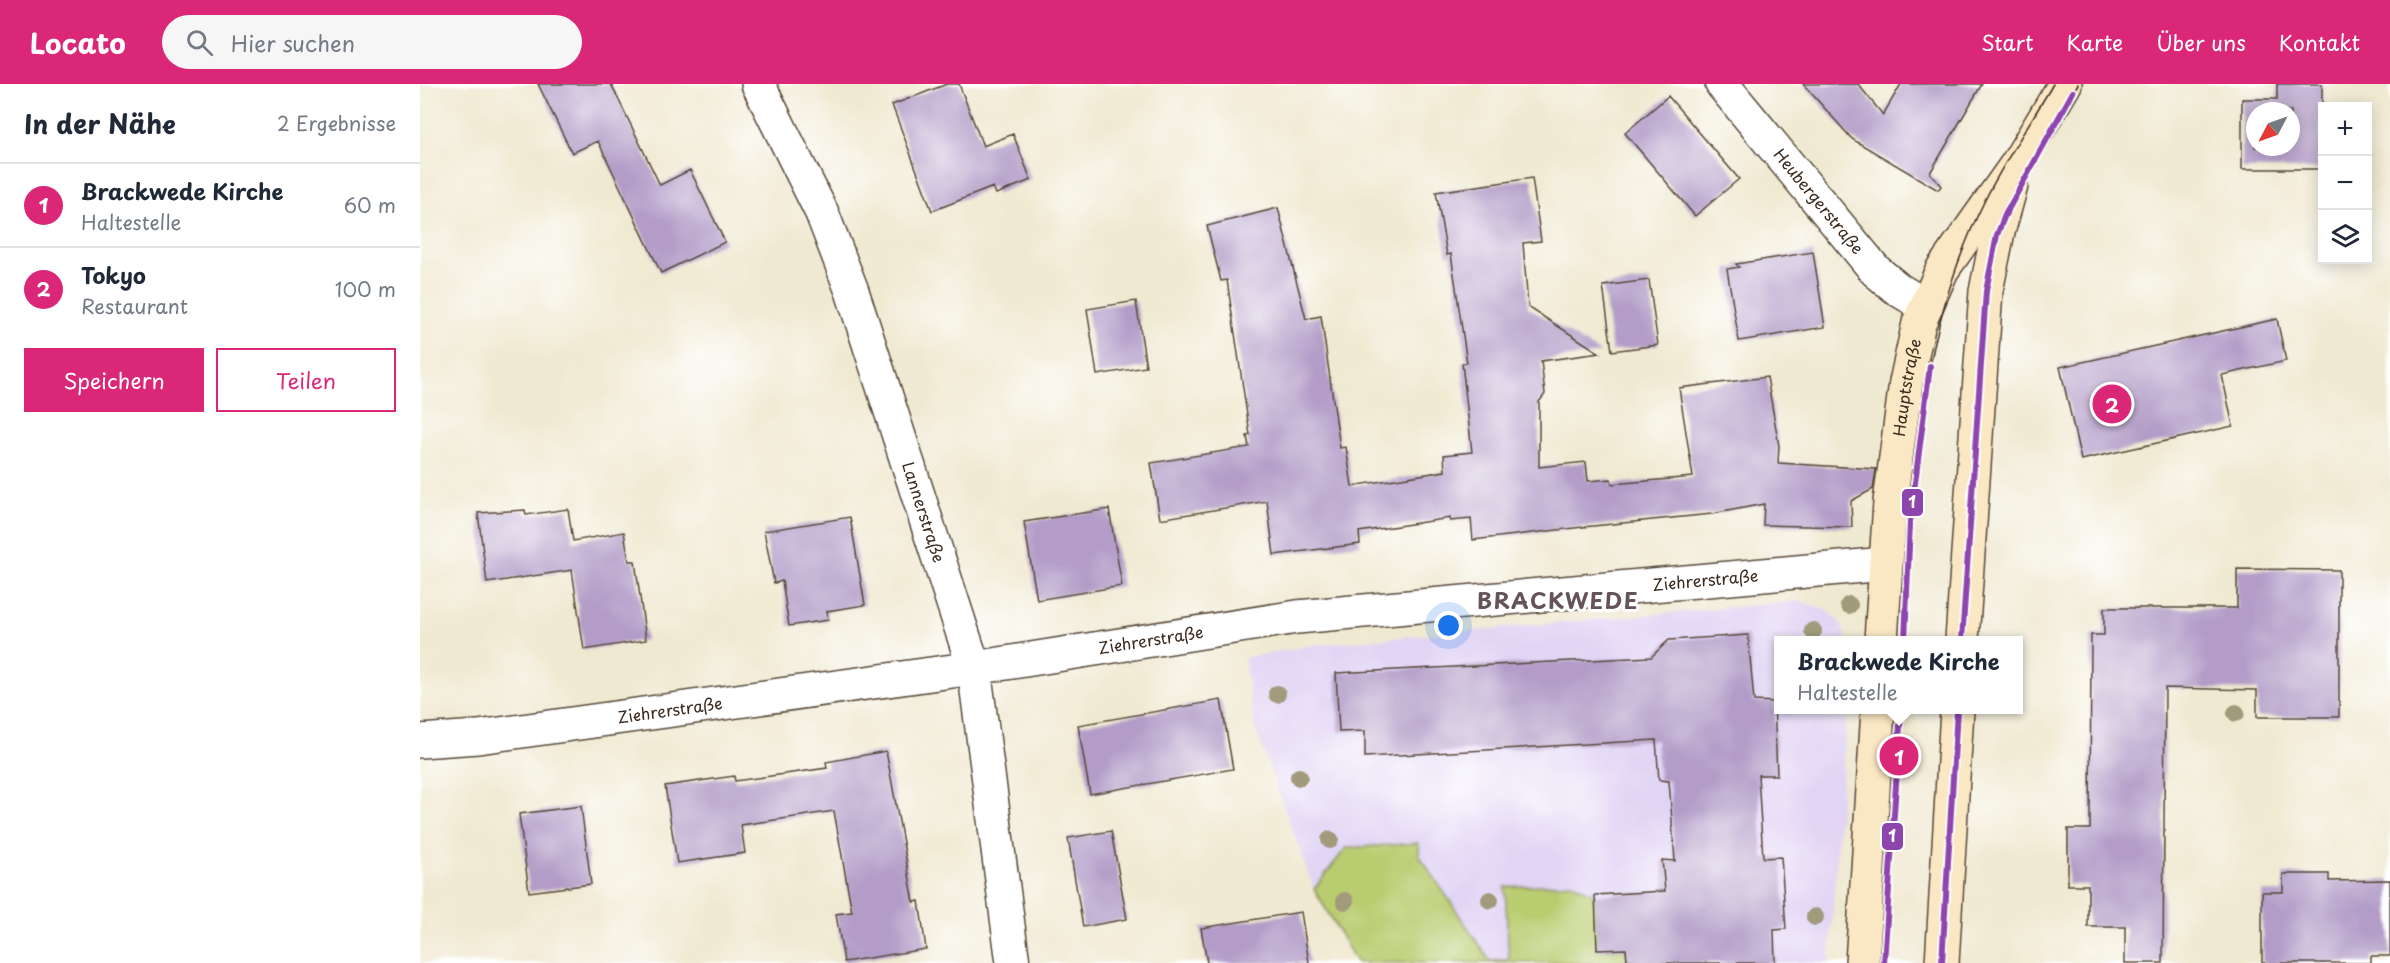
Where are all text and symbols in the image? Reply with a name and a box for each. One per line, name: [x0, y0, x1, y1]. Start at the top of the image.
search box: [162, 15, 582, 69]
text: Locato: [30, 21, 126, 64]
icon: search: [183, 26, 216, 59]
text: Hier suchen: [231, 26, 355, 59]
text: Start: [1981, 26, 2033, 58]
text: Karte: [2066, 26, 2123, 58]
text: Über uns: [2156, 26, 2246, 58]
text: Kontakt: [2279, 26, 2360, 58]
north arrow: [2246, 102, 2300, 156]
map controls: [2318, 102, 2372, 264]
button: +: [2318, 102, 2372, 156]
text: In der Nähe: [24, 104, 176, 143]
text: 2 Ergebnisse: [277, 108, 396, 138]
street label: Heubergerstraße: [1769, 143, 1870, 259]
button: −: [2318, 156, 2372, 210]
text: Brackwede Kirche: [81, 174, 284, 207]
text: 1: [39, 190, 48, 220]
text: 60 m: [344, 190, 396, 220]
text: Haltestelle: [81, 207, 181, 237]
button: layers: [2318, 210, 2372, 264]
text: Tokyo: [81, 258, 146, 291]
text: 2: [36, 274, 51, 304]
text: 100 m: [335, 274, 396, 304]
text: Restaurant: [81, 291, 188, 321]
street label: Hauptstraße: [1886, 336, 1926, 438]
button: Speichern: [24, 348, 204, 412]
button: Teilen: [216, 348, 396, 412]
pin: 2: [2092, 382, 2132, 426]
street label: Lannerstraße: [897, 458, 952, 565]
line badge: 1: [1901, 488, 1924, 517]
text: 1: [1908, 489, 1916, 513]
street label: Ziehrerstraße: [1652, 562, 1759, 596]
district label: BRACKWEDE: [1477, 583, 1639, 616]
your location: [1434, 611, 1463, 640]
street label: Ziehrerstraße: [1097, 619, 1205, 659]
popup: [1774, 636, 2023, 714]
text: Brackwede Kirche: [1797, 644, 2000, 677]
text: Haltestelle: [1797, 677, 1898, 707]
street label: Ziehrerstraße: [616, 690, 724, 728]
pin: 1: [1880, 734, 1918, 778]
line badge: 1: [1881, 822, 1904, 851]
text: 1: [1888, 823, 1896, 847]

